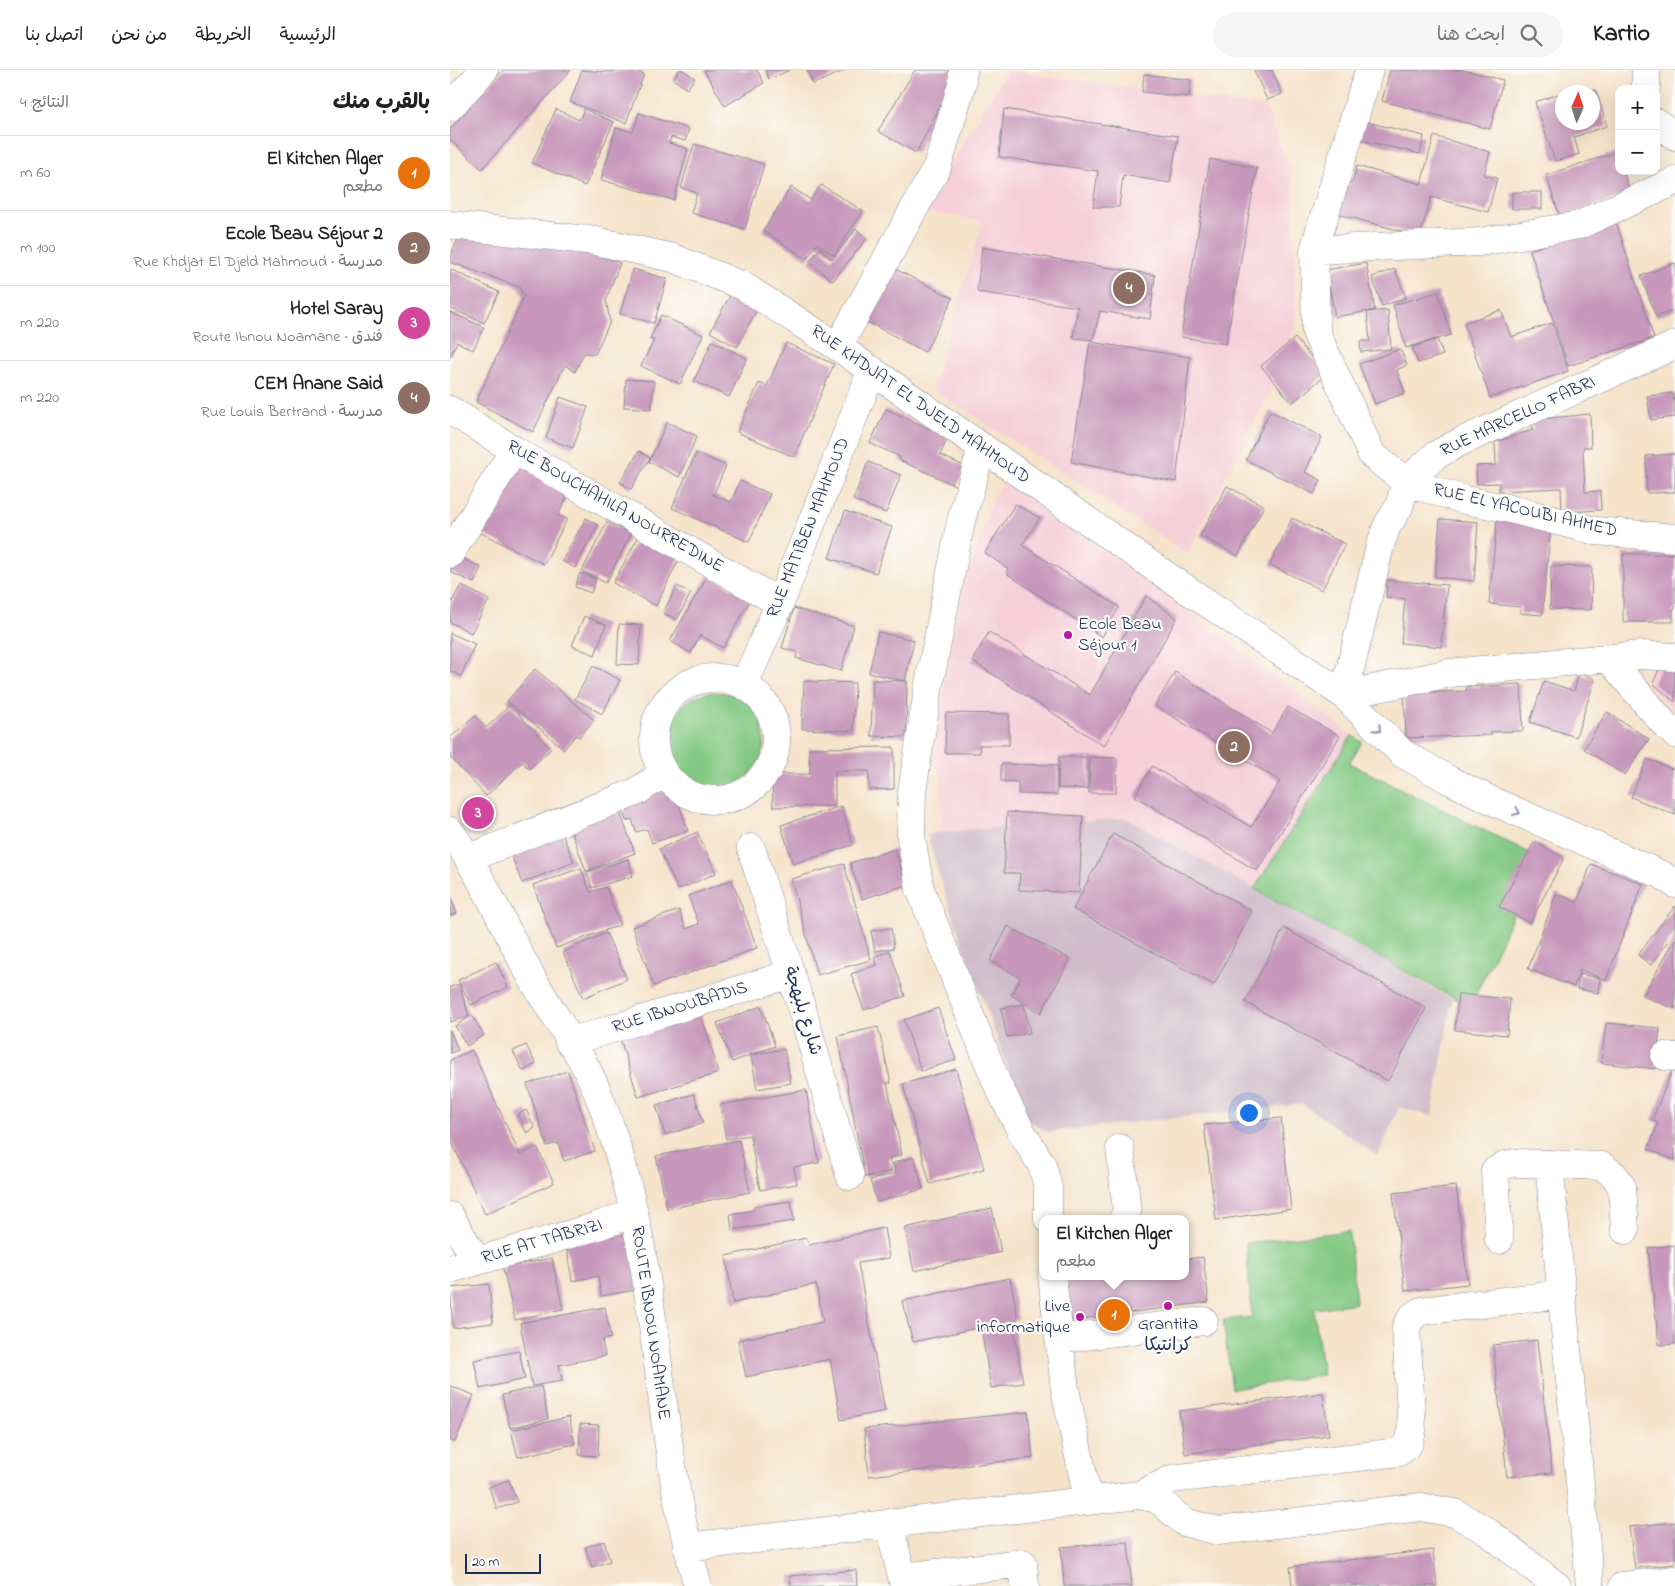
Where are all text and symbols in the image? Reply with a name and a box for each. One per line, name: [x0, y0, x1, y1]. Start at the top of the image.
search box: [1213, 12, 1563, 57]
text: Kartio: [1593, 17, 1650, 52]
icon: search: [1517, 21, 1545, 49]
text: ابحث هنا: [1437, 22, 1505, 49]
text: اتصل بنا: [25, 23, 83, 49]
text: من نحن: [111, 23, 167, 49]
text: الخريطة: [195, 23, 251, 49]
text: الرئيسية: [279, 23, 336, 49]
north arrow: [1555, 85, 1600, 130]
map controls: [1615, 85, 1660, 175]
button: +: [1615, 85, 1660, 130]
text: بالقرب منك: [333, 88, 430, 118]
text: النتائج: 4: [20, 91, 69, 115]
button: −: [1615, 130, 1660, 175]
text: El Kitchen Alger: [267, 146, 383, 173]
text: 60 m: [20, 161, 50, 185]
text: 1: [411, 161, 417, 185]
text: مطعم: [343, 175, 383, 199]
text: Ecole Beau Séjour 2: [225, 221, 383, 248]
text: 100 m: [20, 236, 55, 260]
text: 2: [410, 236, 418, 260]
text: مدرسة · Rue Khdjat El Djeld Mahmoud: [133, 250, 383, 274]
pin: 4: [1113, 269, 1145, 307]
text: Hotel Saray: [290, 296, 383, 323]
text: 220 m: [20, 311, 59, 335]
text: 3: [411, 311, 417, 335]
street label: RUE KHDJAT EL DJELD MAHMOUD: [805, 319, 1035, 491]
text: فندق · Route Ibnou Noamane: [192, 325, 383, 349]
street label: RUE MARCELLO FABRI: [1436, 370, 1600, 464]
text: CEM Anane Said: [254, 371, 383, 398]
text: 220 m: [20, 386, 59, 410]
text: 4: [411, 386, 417, 410]
text: مدرسة · Rue Louis Bertrand: [201, 400, 383, 424]
street label: RUE BOUCHAHILA NOURREDINE: [502, 434, 729, 580]
street label: RUE MATIBEN MAHMOUD: [761, 434, 857, 622]
street label: RUE EL YACOUBI AHMED: [1430, 477, 1620, 545]
place label: Ecole Beau Séjour 1: [1078, 612, 1161, 659]
marker: Ecole Beau Séjour 1: [1062, 629, 1074, 641]
one-way arrow: [1372, 724, 1381, 733]
pin: 2: [1218, 728, 1250, 766]
pin: 3: [462, 794, 494, 832]
one-way arrow: [1512, 806, 1520, 816]
street label: شارع بلبهجة: [776, 963, 828, 1059]
street label: RUE IBNOUBADIS: [609, 975, 751, 1041]
your location: [1236, 1100, 1262, 1126]
street label: RUE AT TABRIZI: [478, 1212, 606, 1272]
popup: [1039, 1215, 1189, 1280]
text: El Kitchen Alger: [1056, 1221, 1172, 1248]
street label: ROUTE IBNOU NOAMANE: [624, 1224, 676, 1422]
text: مطعم: [1056, 1250, 1096, 1274]
place label: Live informatique: [977, 1294, 1071, 1341]
pin: 1: [1098, 1296, 1130, 1334]
marker: Grantita كرانتيكا: [1162, 1300, 1174, 1312]
marker: Live informatique: [1074, 1311, 1086, 1323]
place label: Grantita كرانتيكا: [1138, 1312, 1198, 1359]
scale bar: [465, 1551, 541, 1574]
text: 20 m: [472, 1552, 499, 1573]

